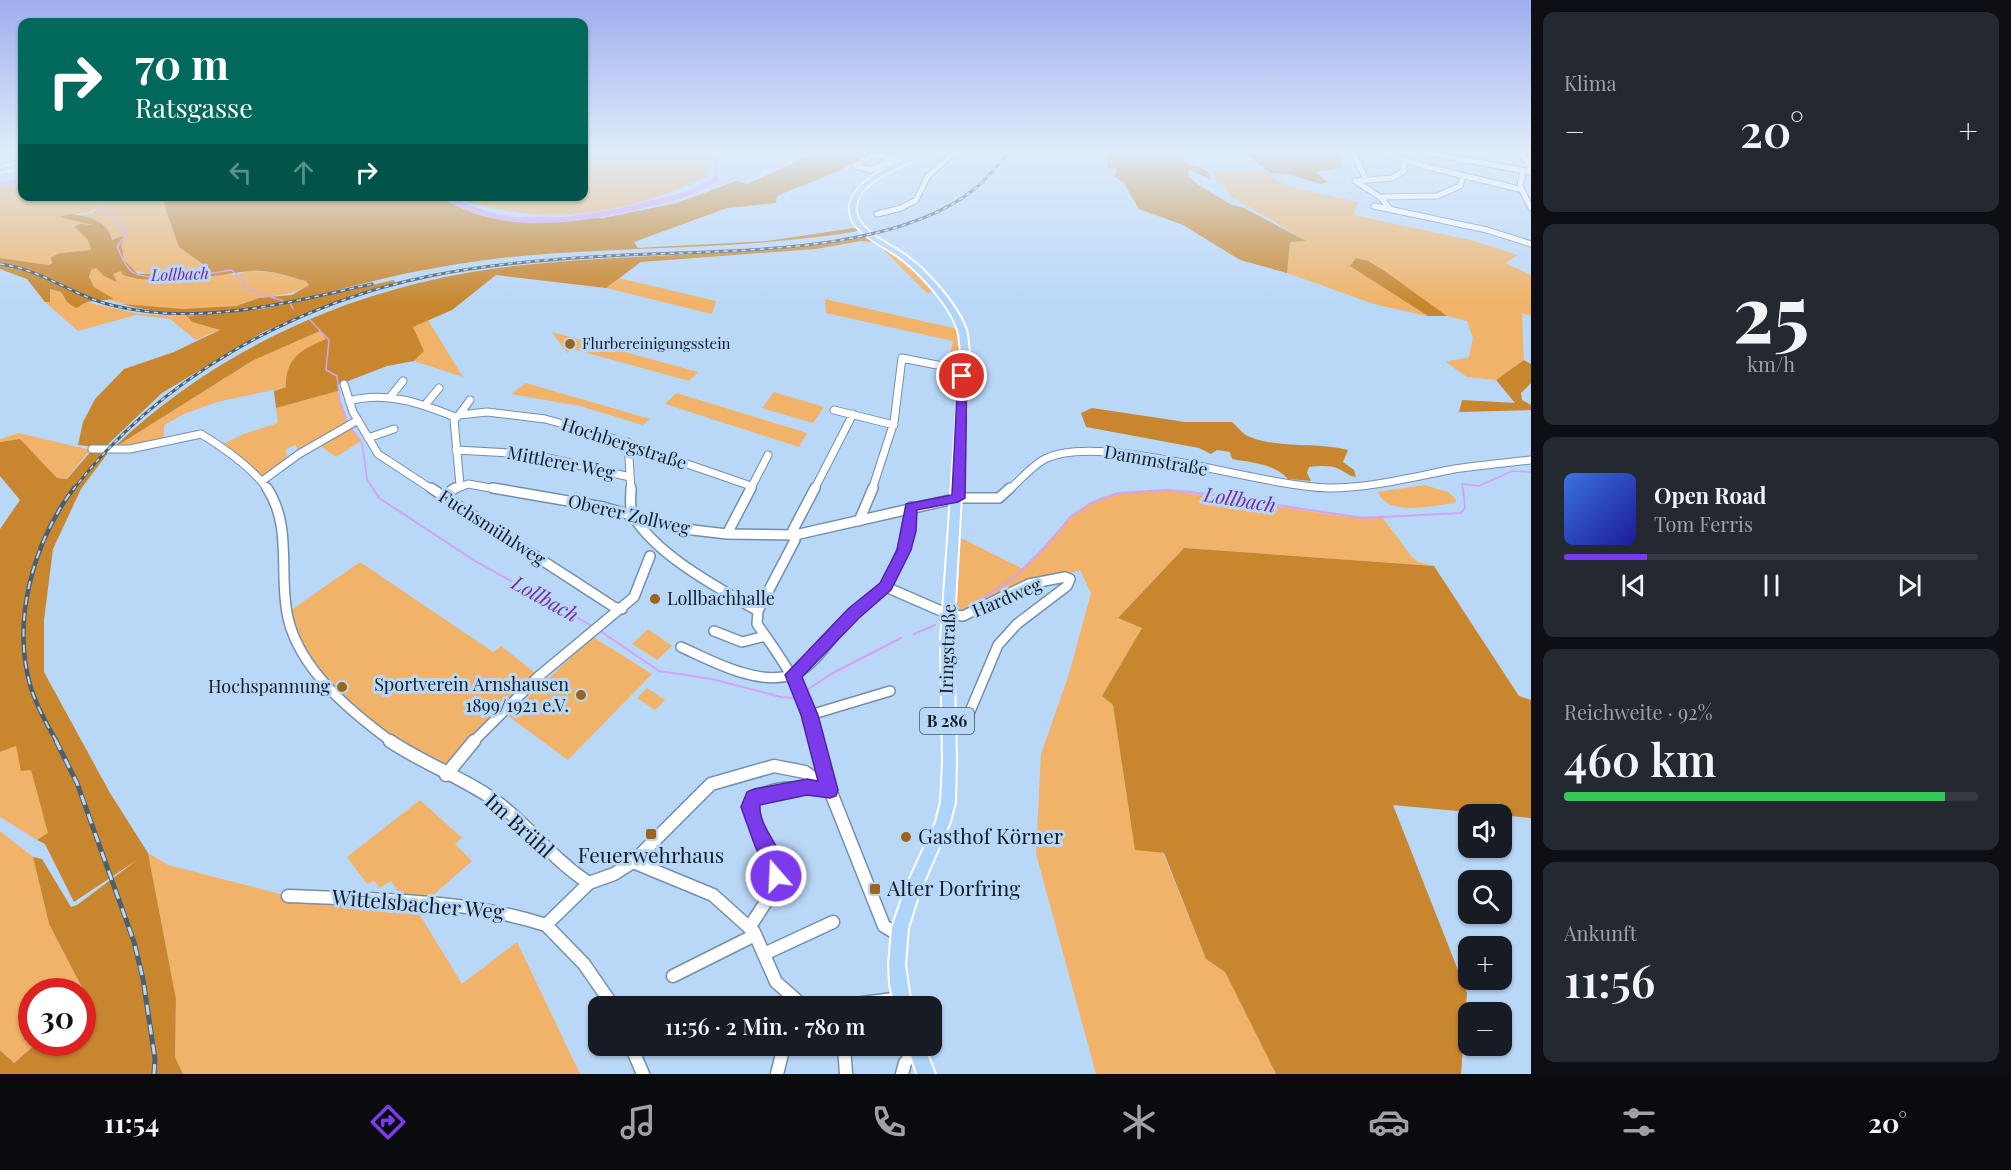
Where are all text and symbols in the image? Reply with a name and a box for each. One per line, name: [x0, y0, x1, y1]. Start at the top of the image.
text: 70 m: [135, 35, 229, 91]
icon: right: [36, 42, 114, 120]
text: Klima: [1564, 69, 1616, 96]
text: Ratsgasse: [135, 89, 253, 125]
text: 20°: [1740, 99, 1804, 159]
text: −: [1564, 108, 1585, 152]
text: +: [1959, 108, 1978, 152]
icon: left: [224, 156, 257, 189]
icon: ahead: [287, 156, 320, 189]
icon: right: [350, 156, 383, 189]
text: 25: [1733, 259, 1809, 363]
water label: Lollbach: [150, 262, 209, 285]
place label: Flurbereinigungsstein: [582, 333, 731, 353]
marker: Flurbereinigungsstein: [563, 337, 577, 351]
pin: [936, 350, 987, 401]
text: km/h: [1747, 350, 1795, 377]
icon: arrive: [945, 359, 978, 392]
street label: Hochbergstraße: [559, 412, 690, 475]
street label: Dammstraße: [1102, 439, 1210, 481]
street label: Mittlerer Weg: [505, 440, 617, 484]
water label: Lollbach: [1201, 479, 1278, 518]
text: Open Road: [1654, 480, 1766, 510]
street label: Fuchsmühlweg: [435, 484, 551, 571]
street label: Oberer Zollweg: [566, 488, 693, 540]
text: Tom Ferris: [1654, 510, 1753, 537]
water label: Lollbach: [507, 568, 584, 627]
icon: previous: [1617, 569, 1650, 602]
icon: pause: [1755, 569, 1788, 602]
icon: next: [1893, 569, 1926, 602]
street label: Hardweg: [968, 572, 1045, 622]
place label: Lollbachhalle: [667, 586, 775, 610]
marker: Lollbachhalle: [648, 592, 662, 606]
street label: Iringstraße: [933, 603, 961, 695]
place label: Sportverein Arnshausen 1899/1921 e.V.: [374, 672, 569, 717]
place label: Hochspannung: [208, 674, 330, 698]
marker: Hochspannung: [335, 680, 349, 694]
marker: Sportverein Arnshausen 1899/1921 e.V.: [574, 688, 588, 702]
text: Reichweite · 92%: [1564, 698, 1712, 725]
road number: B 286: [920, 708, 974, 734]
text: 460 km: [1564, 728, 1716, 788]
street label: Im Brühl: [480, 786, 561, 863]
map controls: [1458, 804, 1512, 1056]
button: sound: [1458, 804, 1512, 858]
place label: Gasthof Körner: [918, 821, 1064, 849]
marker: Feuerwehrhaus: [644, 827, 658, 841]
marker: Gasthof Körner: [899, 830, 913, 844]
place label: Feuerwehrhaus: [578, 840, 724, 868]
position arrow: [744, 844, 808, 908]
button: search: [1458, 870, 1512, 924]
place label: Alter Dorfring: [886, 873, 1020, 901]
street label: Wittelsbacher Weg: [330, 881, 506, 924]
marker: Alter Dorfring: [868, 882, 882, 896]
text: Ankunft: [1564, 919, 1637, 946]
button: +: [1458, 936, 1512, 990]
text: 11:56: [1564, 949, 1655, 1009]
speed limit sign: 30: [18, 978, 96, 1056]
button: −: [1458, 1002, 1512, 1056]
text: 11:56 · 2 Min. · 780 m: [665, 1011, 865, 1041]
icon: directions: [367, 1101, 409, 1143]
icon: music: [617, 1101, 659, 1143]
icon: phone: [868, 1101, 910, 1143]
icon: climate: [1118, 1101, 1160, 1143]
icon: car: [1368, 1101, 1410, 1143]
icon: filters: [1618, 1101, 1660, 1143]
text: 11:54: [104, 1104, 159, 1140]
text: 20°: [1868, 1104, 1907, 1140]

